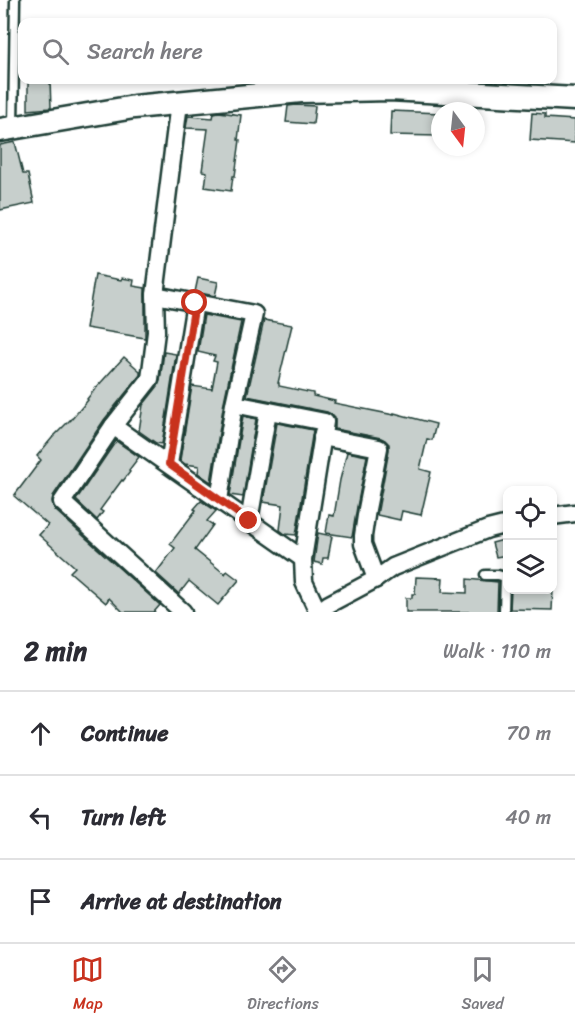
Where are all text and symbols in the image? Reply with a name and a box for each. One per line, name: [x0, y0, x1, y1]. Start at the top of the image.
search box: [18, 18, 557, 84]
text: Search here: [87, 32, 203, 71]
icon: search: [39, 35, 72, 68]
north arrow: [431, 102, 485, 156]
route start: [181, 289, 207, 315]
map controls: [503, 486, 557, 594]
button: locate: [503, 486, 557, 540]
route end: [235, 507, 261, 533]
button: layers: [503, 540, 557, 594]
text: 2 min: [24, 628, 87, 674]
text: Walk · 110 m: [443, 634, 551, 669]
text: Continue: [81, 714, 169, 753]
text: 70 m: [506, 716, 551, 751]
icon: ahead: [24, 717, 57, 750]
text: Turn left: [81, 798, 166, 837]
text: 40 m: [505, 800, 551, 835]
icon: left: [24, 801, 57, 834]
text: Arrive at destination: [81, 882, 282, 921]
icon: arrive: [24, 885, 57, 918]
tab: Map: [71, 953, 104, 1018]
tab: Directions: [247, 953, 319, 1018]
tab: Saved: [461, 953, 504, 1018]

